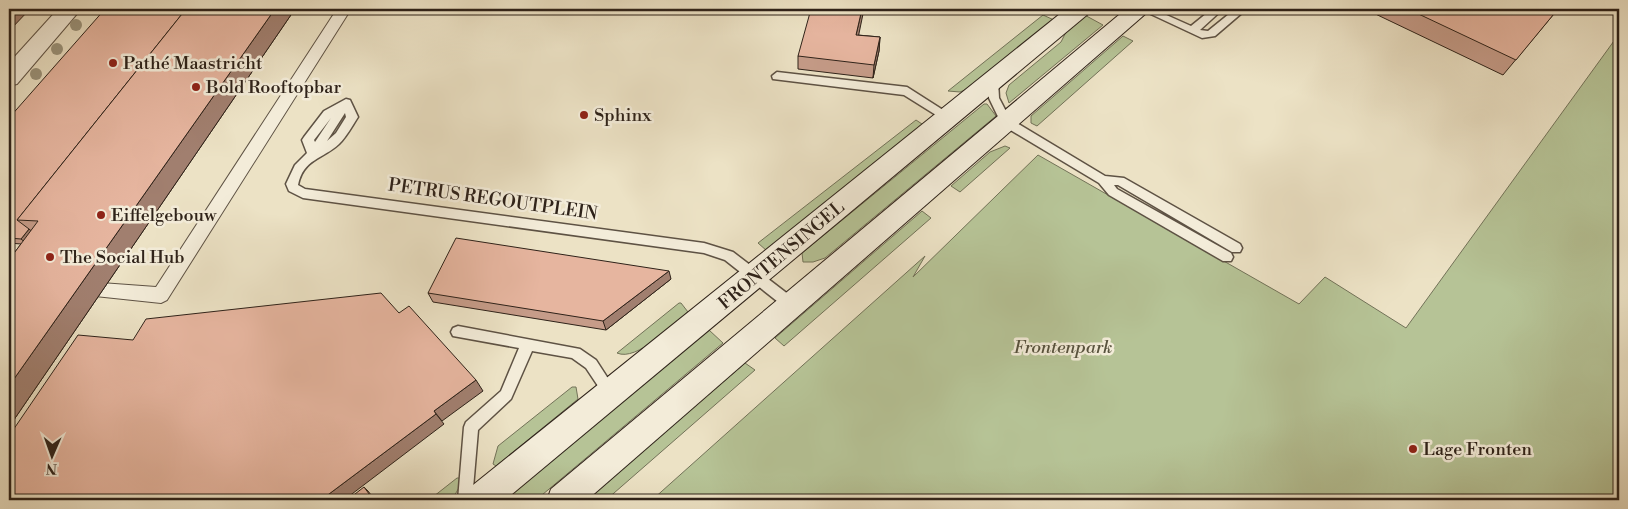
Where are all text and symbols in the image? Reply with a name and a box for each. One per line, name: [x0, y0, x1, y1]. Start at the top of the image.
place label: Pathé Maastricht: [123, 52, 263, 75]
marker: Pathé Maastricht: [107, 57, 119, 69]
place label: Bold Rooftopbar: [205, 76, 341, 99]
marker: Bold Rooftopbar: [190, 81, 202, 93]
place label: Sphinx: [594, 104, 652, 127]
marker: Sphinx: [578, 109, 590, 121]
street label: PETRUS REGOUTPLEIN: [387, 173, 600, 226]
street label: FRONTENSINGEL: [714, 196, 849, 315]
place label: Eiffelgebouw: [111, 204, 217, 227]
marker: Eiffelgebouw: [95, 209, 107, 221]
place label: The Social Hub: [60, 246, 184, 269]
marker: The Social Hub: [44, 251, 56, 263]
park label: Frontenpark: [1013, 336, 1113, 359]
north arrow: [28, 432, 78, 482]
place label: Lage Fronten: [1423, 438, 1532, 461]
marker: Lage Fronten: [1407, 443, 1419, 455]
text: N: [46, 459, 57, 477]

